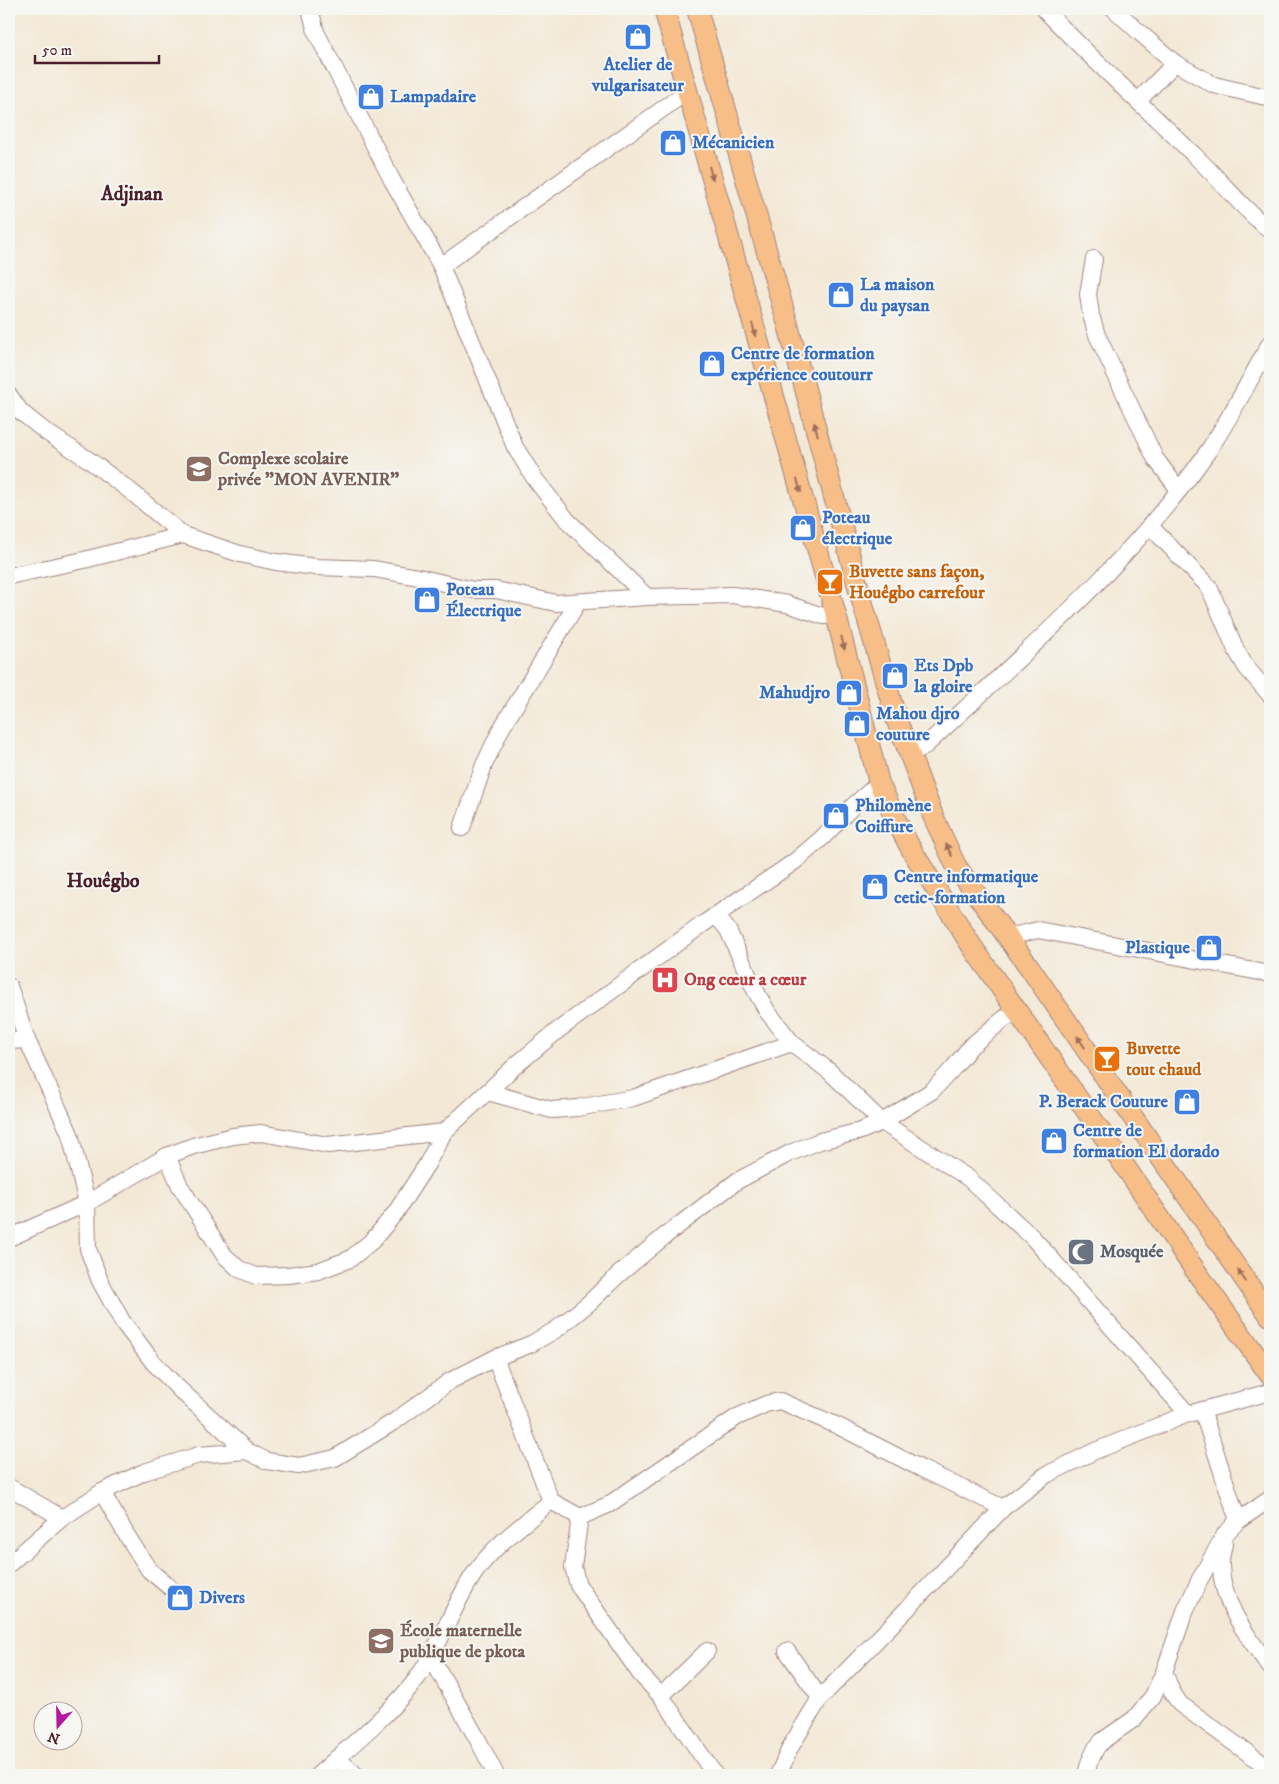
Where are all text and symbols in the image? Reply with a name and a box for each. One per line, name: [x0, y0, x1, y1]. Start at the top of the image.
shop icon: Atelier de vulgarisateur: [623, 22, 653, 52]
scale bar: [35, 32, 159, 64]
text: 50 m: [42, 41, 72, 60]
place label: Atelier de vulgarisateur: [591, 54, 684, 97]
shop icon: Lampadaire: [356, 82, 386, 112]
place label: Lampadaire: [390, 86, 477, 108]
shop icon: Mécanicien: [658, 128, 688, 158]
place label: Mécanicien: [692, 132, 775, 154]
one-way arrow: [707, 166, 715, 181]
district label: Adjinan: [100, 182, 164, 207]
place label: La maison du paysan: [860, 274, 935, 317]
shop icon: La maison du paysan: [826, 280, 856, 310]
one-way arrow: [750, 323, 758, 338]
place label: Centre de formation expérience coutourr: [731, 343, 875, 386]
shop icon: Centre de formation expérience coutourr: [697, 349, 727, 379]
one-way arrow: [812, 422, 820, 437]
place label: Complexe scolaire privée "MON AVENIR": [217, 448, 399, 491]
school or university icon: Complexe scolaire privée "MON AVENIR": [184, 454, 214, 484]
one-way arrow: [795, 479, 803, 494]
place label: Poteau électrique: [822, 507, 893, 550]
shop icon: Poteau électrique: [788, 513, 818, 543]
place label: Buvette sans façon, Houêgbo carrefour: [849, 561, 985, 604]
bar icon: Buvette sans façon, Houêgbo carrefour: [815, 567, 845, 597]
place label: Poteau Électrique: [446, 579, 522, 622]
shop icon: Poteau Électrique: [412, 585, 442, 615]
one-way arrow: [839, 635, 847, 650]
place label: Ets Dpb la gloire: [913, 655, 974, 698]
shop icon: Ets Dpb la gloire: [880, 661, 910, 691]
shop icon: Mahudjro: [834, 678, 864, 708]
place label: Mahudjro: [759, 682, 830, 704]
place label: Mahou djro couture: [876, 703, 960, 746]
shop icon: Mahou djro couture: [842, 709, 872, 739]
place label: Philomène Coiffure: [855, 795, 932, 838]
shop icon: Philomène Coiffure: [821, 801, 851, 831]
one-way arrow: [944, 843, 952, 857]
place label: Centre informatique cetic-formation: [894, 866, 1039, 909]
district label: Houêgbo: [67, 869, 140, 894]
shop icon: Centre informatique cetic-formation: [860, 872, 890, 902]
shop icon: Plastique: [1194, 933, 1224, 963]
place label: Plastique: [1125, 937, 1191, 959]
hospital icon: Ong cœur a cœur: [650, 965, 680, 995]
place label: Ong cœur a cœur: [684, 969, 807, 991]
one-way arrow: [1076, 1035, 1085, 1048]
place label: Buvette tout chaud: [1126, 1038, 1202, 1081]
bar icon: Buvette tout chaud: [1092, 1044, 1122, 1074]
shop icon: P. Berack Couture: [1172, 1087, 1202, 1117]
place label: P. Berack Couture: [1039, 1091, 1169, 1113]
place label: Centre de formation El dorado: [1072, 1120, 1220, 1163]
shop icon: Centre de formation El dorado: [1039, 1126, 1069, 1156]
mosque icon: Mosquée: [1066, 1237, 1096, 1267]
place label: Mosquée: [1100, 1241, 1164, 1263]
one-way arrow: [1237, 1269, 1247, 1283]
shop icon: Divers: [165, 1583, 195, 1613]
place label: Divers: [199, 1587, 245, 1609]
place label: École maternelle publique de pkota: [399, 1619, 526, 1663]
school or university icon: École maternelle publique de pkota: [366, 1626, 396, 1656]
north arrow: [32, 1702, 82, 1752]
text: N: [45, 1727, 62, 1748]

